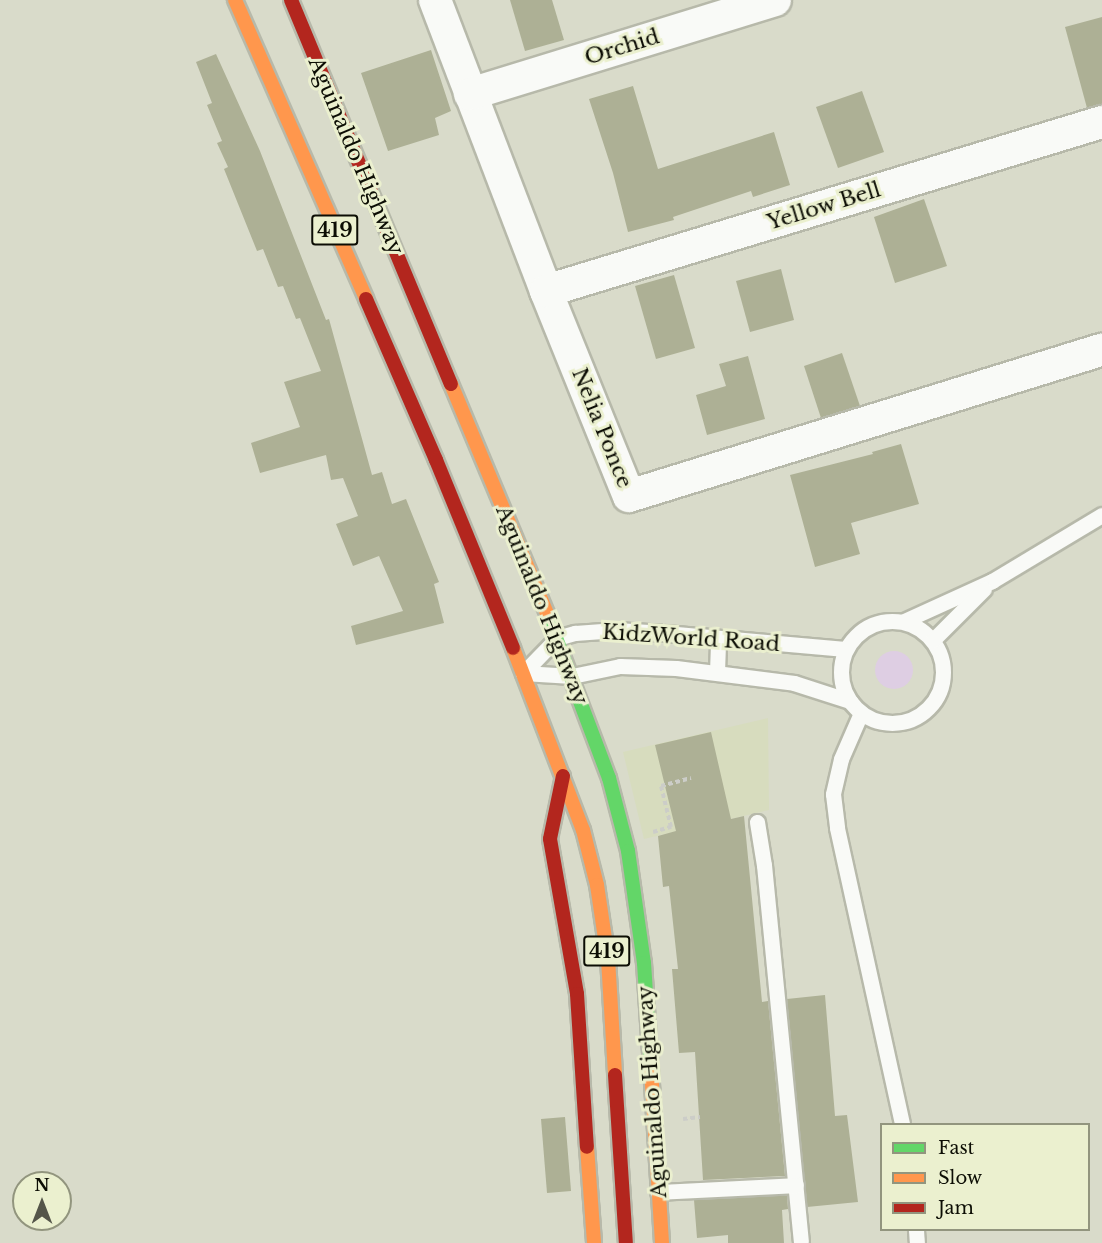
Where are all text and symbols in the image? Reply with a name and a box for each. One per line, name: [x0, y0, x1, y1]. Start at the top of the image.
street label: Orchid: [582, 24, 662, 70]
street label: Aguinaldo Highway: [303, 53, 409, 259]
street label: Yellow Bell: [764, 177, 884, 235]
road number: 419: [311, 213, 359, 247]
street label: Nelia Ponce: [566, 364, 638, 492]
street label: Aguinaldo Highway: [491, 502, 593, 708]
street label: KidzWorld Road: [601, 619, 781, 657]
road number: 419: [583, 934, 631, 968]
street label: Aguinaldo Highway: [632, 985, 672, 1199]
legend: [880, 1123, 1090, 1231]
text: Fast: [938, 1137, 974, 1159]
text: Slow: [938, 1167, 982, 1189]
north arrow: [12, 1171, 72, 1231]
text: N: [34, 1175, 50, 1195]
text: Jam: [938, 1197, 974, 1219]

